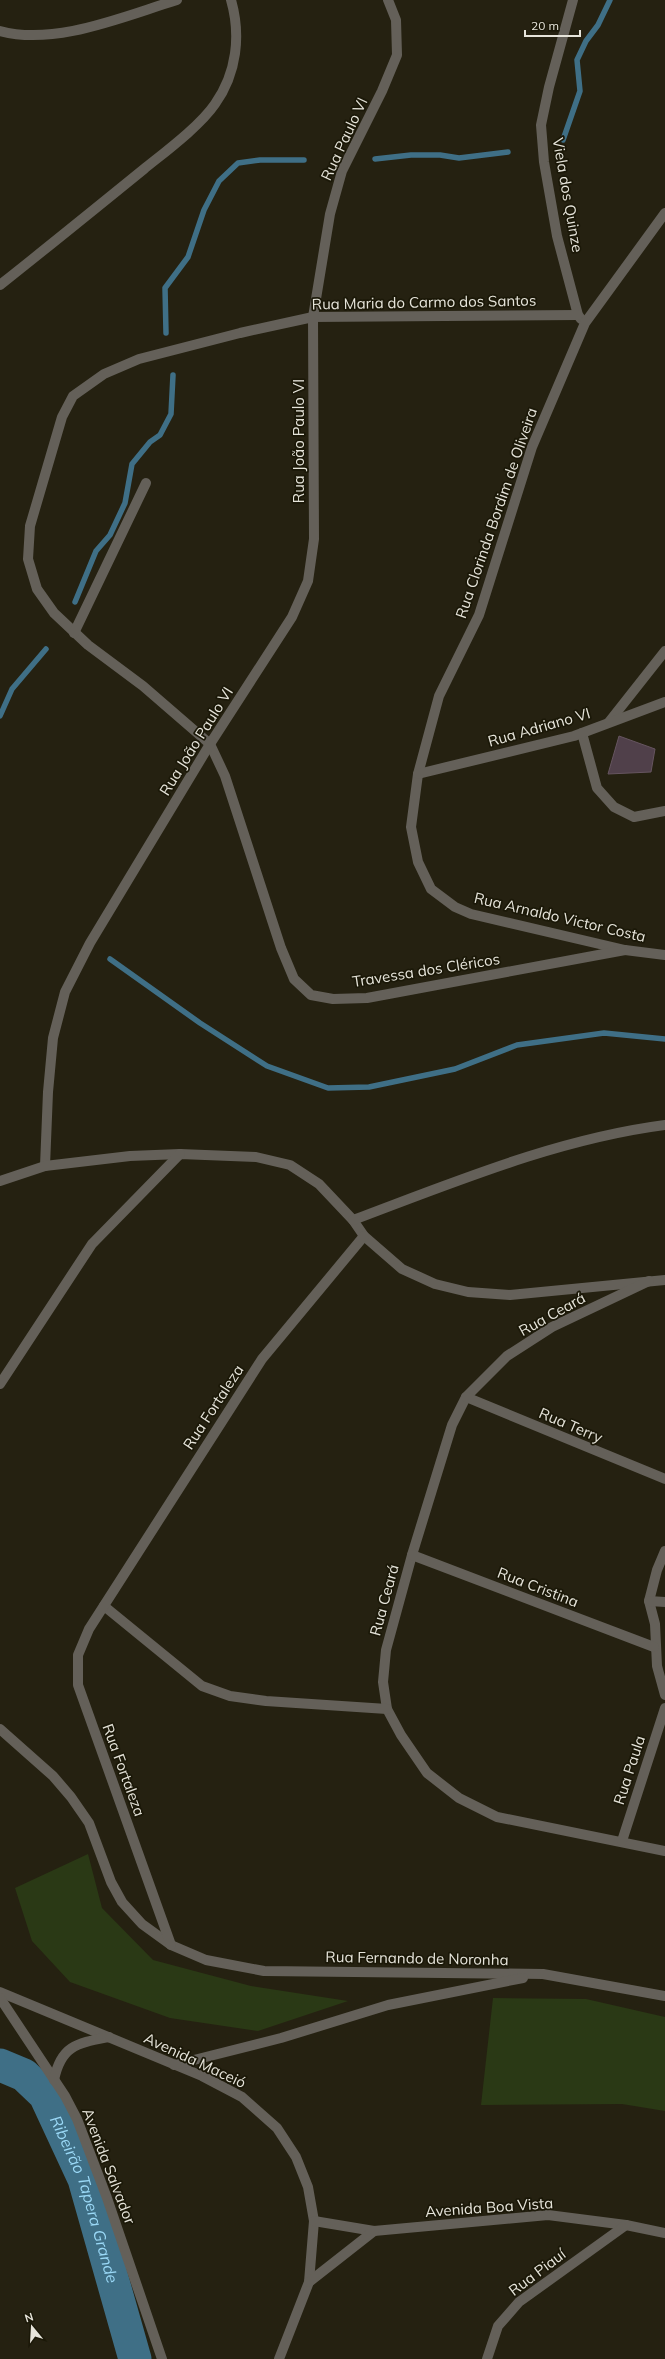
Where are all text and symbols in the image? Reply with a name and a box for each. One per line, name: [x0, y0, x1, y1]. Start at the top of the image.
scale bar: [525, 12, 580, 38]
text: 20 m: [531, 18, 559, 33]
street label: Rua Paulo VI: [316, 94, 372, 184]
street label: Viela dos Quinze: [549, 136, 587, 254]
street label: Rua Maria do Carmo dos Santos: [312, 291, 536, 313]
street label: Rua João Paulo VI: [289, 379, 308, 503]
street label: Rua Clorinda Bordim de Oliveira: [451, 405, 541, 621]
street label: Rua João Paulo VI: [155, 683, 237, 799]
street label: Rua Adriano VI: [486, 703, 592, 751]
street label: Rua Arnaldo Victor Costa: [472, 888, 648, 946]
street label: Travessa dos Cléricos: [351, 949, 501, 991]
street label: Rua Ceará: [515, 1288, 589, 1340]
street label: Rua Fortaleza: [179, 1361, 247, 1453]
street label: Rua Terry: [536, 1403, 606, 1447]
street label: Rua Ceará: [365, 1562, 403, 1638]
street label: Rua Cristina: [495, 1563, 581, 1611]
street label: Rua Fortaleza: [98, 1721, 150, 1819]
street label: Rua Paula: [609, 1733, 649, 1807]
street label: Rua Fernando de Noronha: [325, 1947, 509, 1969]
street label: Avenida Maceió: [141, 2028, 249, 2092]
street label: Avenida Salvador: [78, 2105, 140, 2227]
water label: Ribeirão Tapera Grande: [46, 2112, 123, 2286]
street label: Avenida Boa Vista: [424, 2193, 554, 2221]
street label: Rua Piauí: [505, 2244, 570, 2300]
north arrow: [12, 2307, 52, 2347]
text: N: [23, 2310, 35, 2325]

